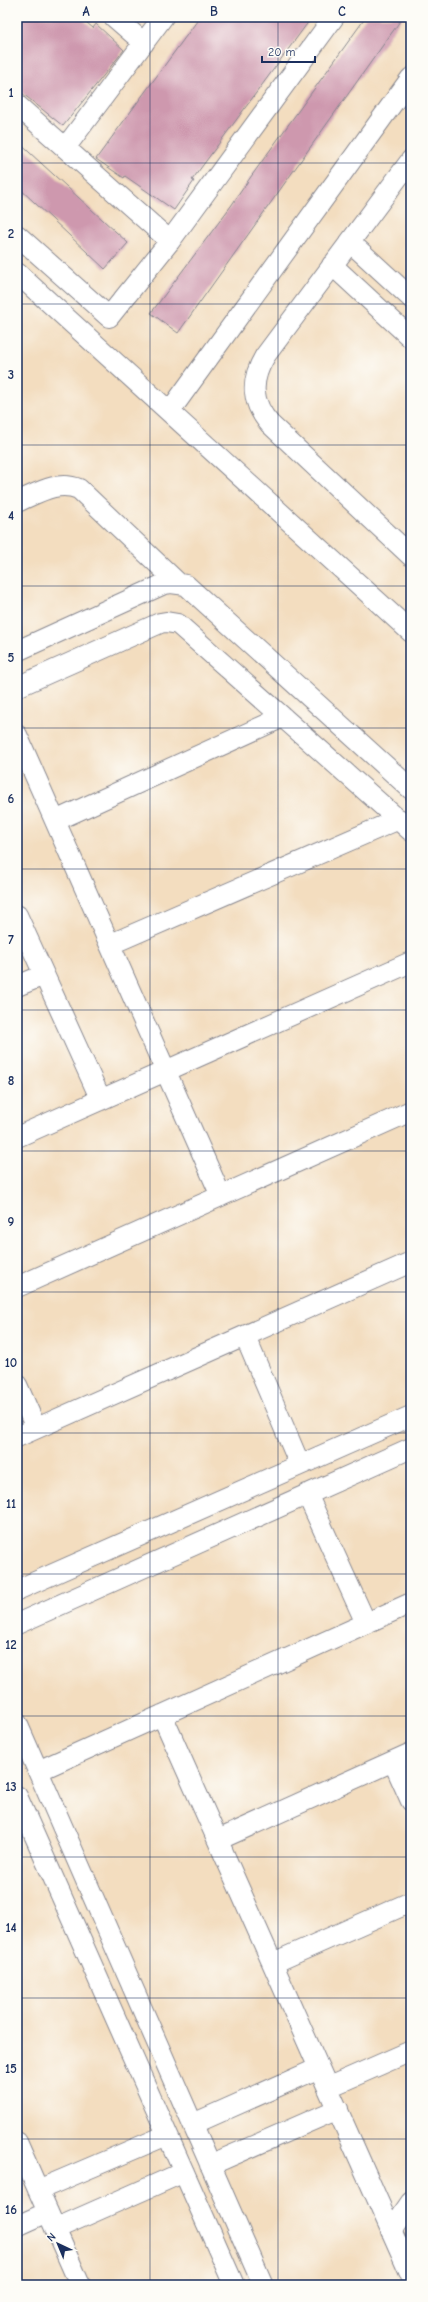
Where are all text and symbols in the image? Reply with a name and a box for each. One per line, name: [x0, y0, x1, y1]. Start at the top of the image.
text: A: [82, 4, 90, 19]
text: B: [210, 4, 218, 19]
text: C: [338, 4, 346, 19]
scale bar: [262, 38, 315, 64]
text: 20 m: [268, 45, 296, 59]
text: 1: [8, 85, 14, 100]
text: 2: [8, 226, 14, 241]
text: 3: [8, 367, 14, 382]
text: 4: [8, 508, 14, 523]
text: 5: [8, 650, 15, 665]
text: 6: [8, 791, 15, 806]
text: 7: [8, 932, 14, 947]
text: 8: [8, 1073, 14, 1088]
text: 9: [8, 1214, 15, 1229]
text: 10: [5, 1355, 17, 1370]
text: 11: [6, 1496, 16, 1511]
text: 12: [5, 1637, 17, 1652]
text: 13: [5, 1779, 17, 1794]
text: 14: [5, 1920, 17, 1935]
text: 15: [5, 2061, 17, 2076]
text: 16: [5, 2202, 17, 2217]
north arrow: [38, 2224, 78, 2264]
text: N: [44, 2230, 59, 2244]

